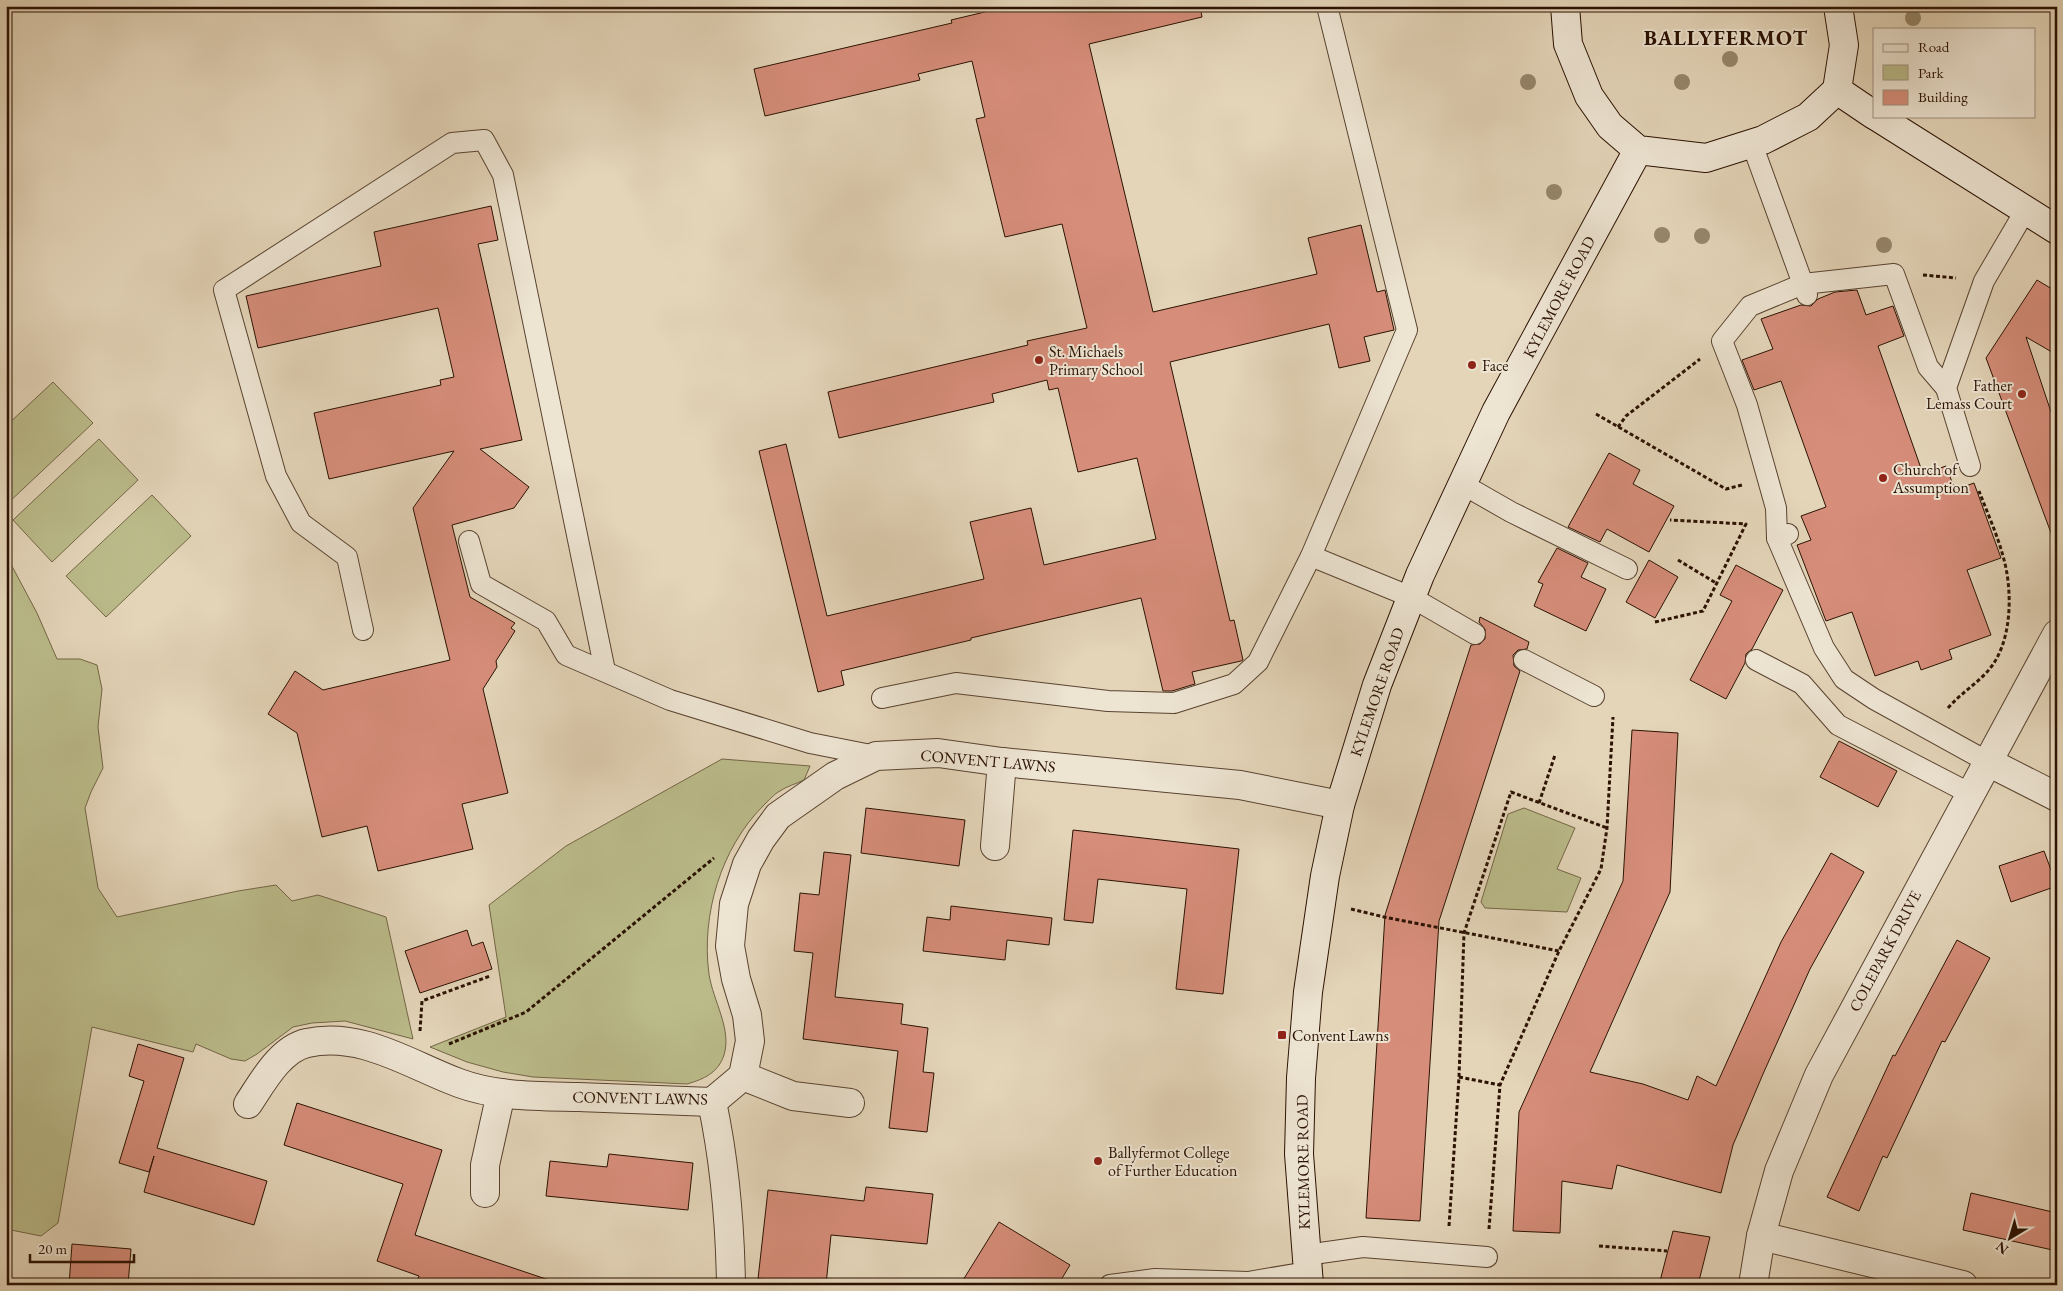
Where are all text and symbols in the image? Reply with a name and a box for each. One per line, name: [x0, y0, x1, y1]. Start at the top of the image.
district label: BALLYFERMOT: [1644, 24, 1808, 51]
legend: [1873, 28, 2036, 118]
text: Road: [1918, 37, 1950, 56]
text: Park: [1918, 63, 1945, 82]
text: Building: [1918, 87, 1968, 106]
street label: KYLEMORE ROAD: [1518, 232, 1600, 362]
place label: St. Michaels Primary School: [1049, 341, 1143, 380]
marker: St. Michaels Primary School: [1033, 354, 1045, 366]
place label: Face: [1482, 355, 1509, 376]
marker: Face: [1466, 359, 1478, 371]
place label: Father Lemass Court: [1926, 375, 2013, 414]
marker: Father Lemass Court: [2016, 388, 2028, 400]
place label: Church of Assumption: [1892, 459, 1969, 498]
marker: Church of Assumption: [1877, 472, 1889, 484]
street label: KYLEMORE ROAD: [1345, 625, 1409, 759]
street label: CONVENT LAWNS: [920, 745, 1056, 777]
street label: COLEPARK DRIVE: [1844, 887, 1926, 1015]
place label: Convent Lawns: [1292, 1025, 1389, 1046]
marker: Convent Lawns: [1276, 1029, 1288, 1041]
street label: CONVENT LAWNS: [572, 1086, 708, 1110]
street label: KYLEMORE ROAD: [1291, 1094, 1315, 1230]
place label: Ballyfermot College of Further Education: [1108, 1142, 1238, 1181]
marker: Ballyfermot College of Further Education: [1092, 1155, 1104, 1167]
north arrow: [1986, 1214, 2036, 1264]
scale bar: [30, 1231, 134, 1263]
text: N: [1991, 1237, 2012, 1259]
text: 20 m: [38, 1239, 67, 1258]

